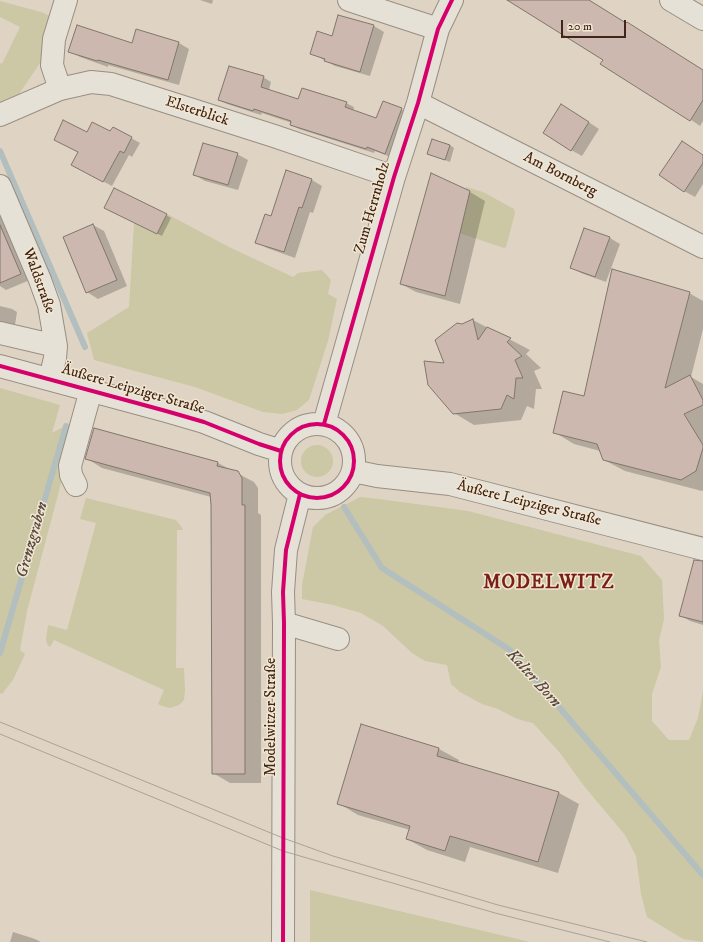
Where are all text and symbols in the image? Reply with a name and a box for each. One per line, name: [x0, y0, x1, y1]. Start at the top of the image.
scale bar: [563, 12, 628, 38]
text: 20 m: [568, 19, 592, 34]
street label: Elsterblick: [163, 93, 231, 131]
street label: Am Bornberg: [520, 149, 600, 201]
street label: Zum Herrnholz: [351, 160, 395, 256]
street label: Waldstraße: [18, 246, 58, 316]
street label: Äußere Leipziger Straße: [59, 361, 207, 419]
street label: Äußere Leipziger Straße: [455, 477, 603, 531]
water label: Grenzgraben: [13, 500, 53, 580]
district label: MODELWITZ: [483, 573, 615, 595]
water label: Kalter Born: [502, 646, 564, 712]
street label: Modelwitzer Straße: [263, 658, 281, 776]

